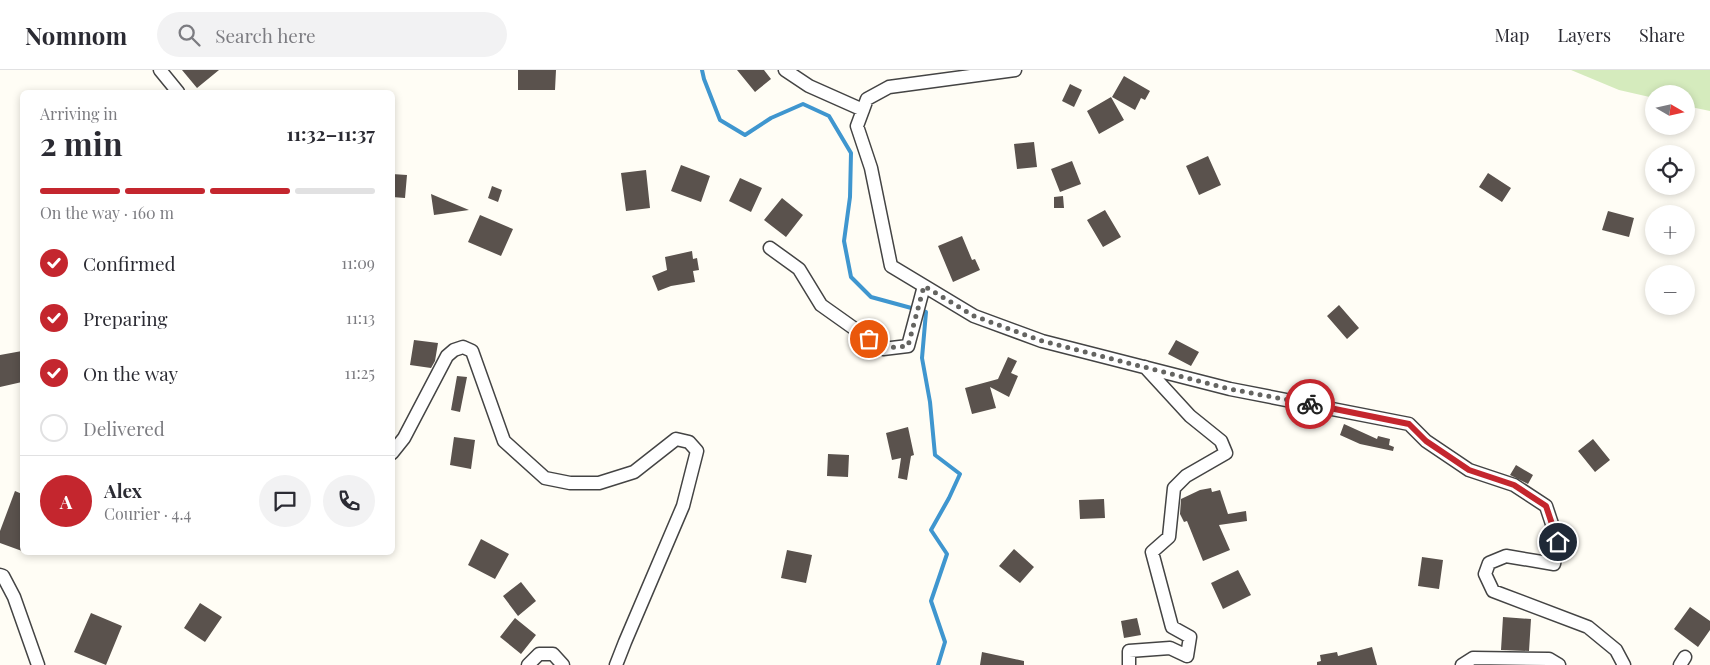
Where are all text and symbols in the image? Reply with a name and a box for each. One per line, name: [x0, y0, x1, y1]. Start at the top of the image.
search box: [157, 12, 507, 57]
text: Nomnom: [25, 19, 127, 51]
icon: search: [175, 21, 203, 49]
text: Search here: [215, 22, 316, 48]
text: Map: [1494, 23, 1529, 47]
text: Layers: [1557, 23, 1611, 47]
text: Share: [1639, 23, 1685, 47]
north arrow: [1645, 85, 1695, 135]
map controls: [1645, 85, 1695, 315]
text: Arriving in: [40, 103, 118, 124]
text: 11:32–11:37: [286, 120, 375, 146]
text: 2 min: [40, 121, 123, 164]
button: locate: [1645, 145, 1695, 195]
text: On the way · 160 m: [40, 202, 174, 223]
button: +: [1645, 205, 1695, 255]
icon: check: [40, 249, 68, 277]
text: Confirmed: [83, 250, 176, 276]
text: 11:09: [341, 252, 375, 273]
button: −: [1645, 265, 1695, 315]
icon: check: [40, 304, 68, 332]
text: Preparing: [83, 305, 168, 331]
text: 11:13: [346, 307, 375, 328]
pin: [848, 318, 890, 360]
icon: bag: [855, 325, 883, 353]
icon: check: [40, 359, 68, 387]
text: On the way: [83, 360, 178, 386]
text: 11:25: [345, 362, 375, 383]
courier: [1285, 379, 1335, 429]
icon: bike: [1296, 390, 1324, 418]
text: Delivered: [83, 415, 165, 441]
button: chat: [259, 475, 311, 527]
button: phone: [323, 475, 375, 527]
text: Alex: [104, 477, 142, 503]
text: A: [60, 488, 72, 514]
text: Courier · 4.4: [104, 503, 191, 524]
pin: [1537, 521, 1579, 563]
icon: home: [1544, 528, 1572, 556]

